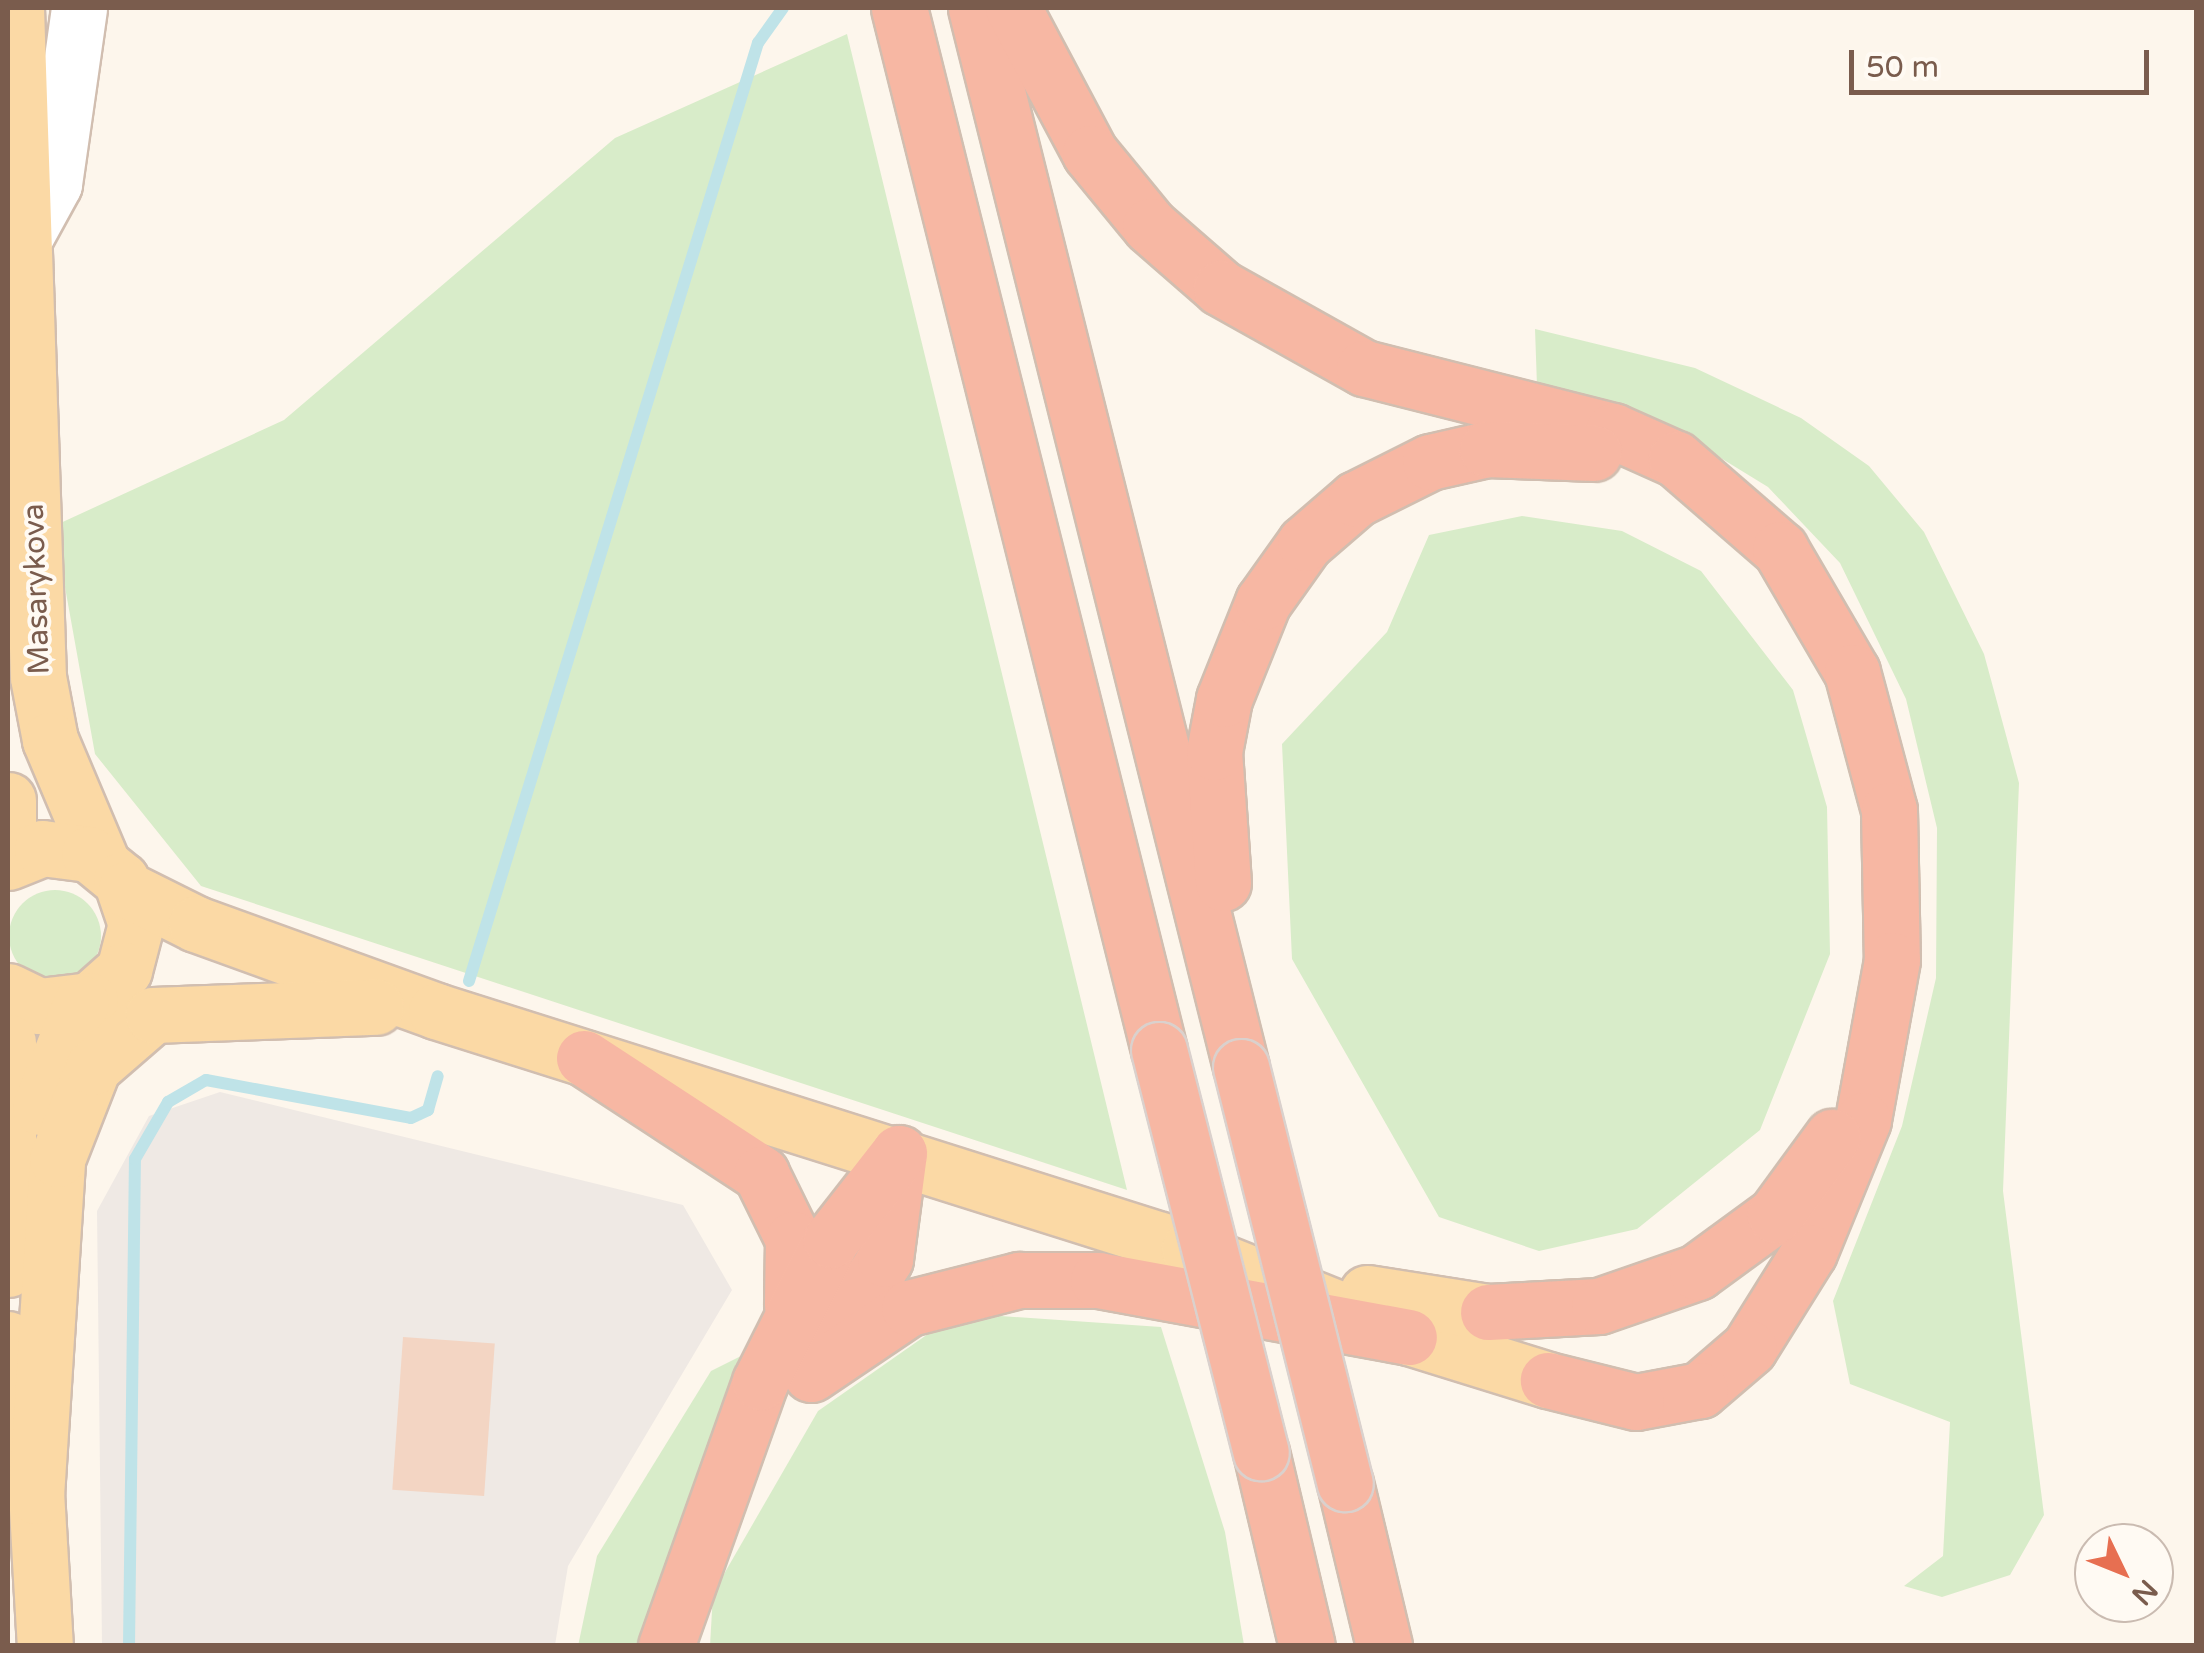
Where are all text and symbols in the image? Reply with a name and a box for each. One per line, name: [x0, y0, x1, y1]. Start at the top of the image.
scale bar: [1854, 30, 2154, 92]
text: 50 m: [1866, 49, 1939, 86]
street label: Masarykova: [16, 503, 58, 675]
north arrow: [2074, 1523, 2174, 1623]
text: N: [2124, 1572, 2165, 1612]

